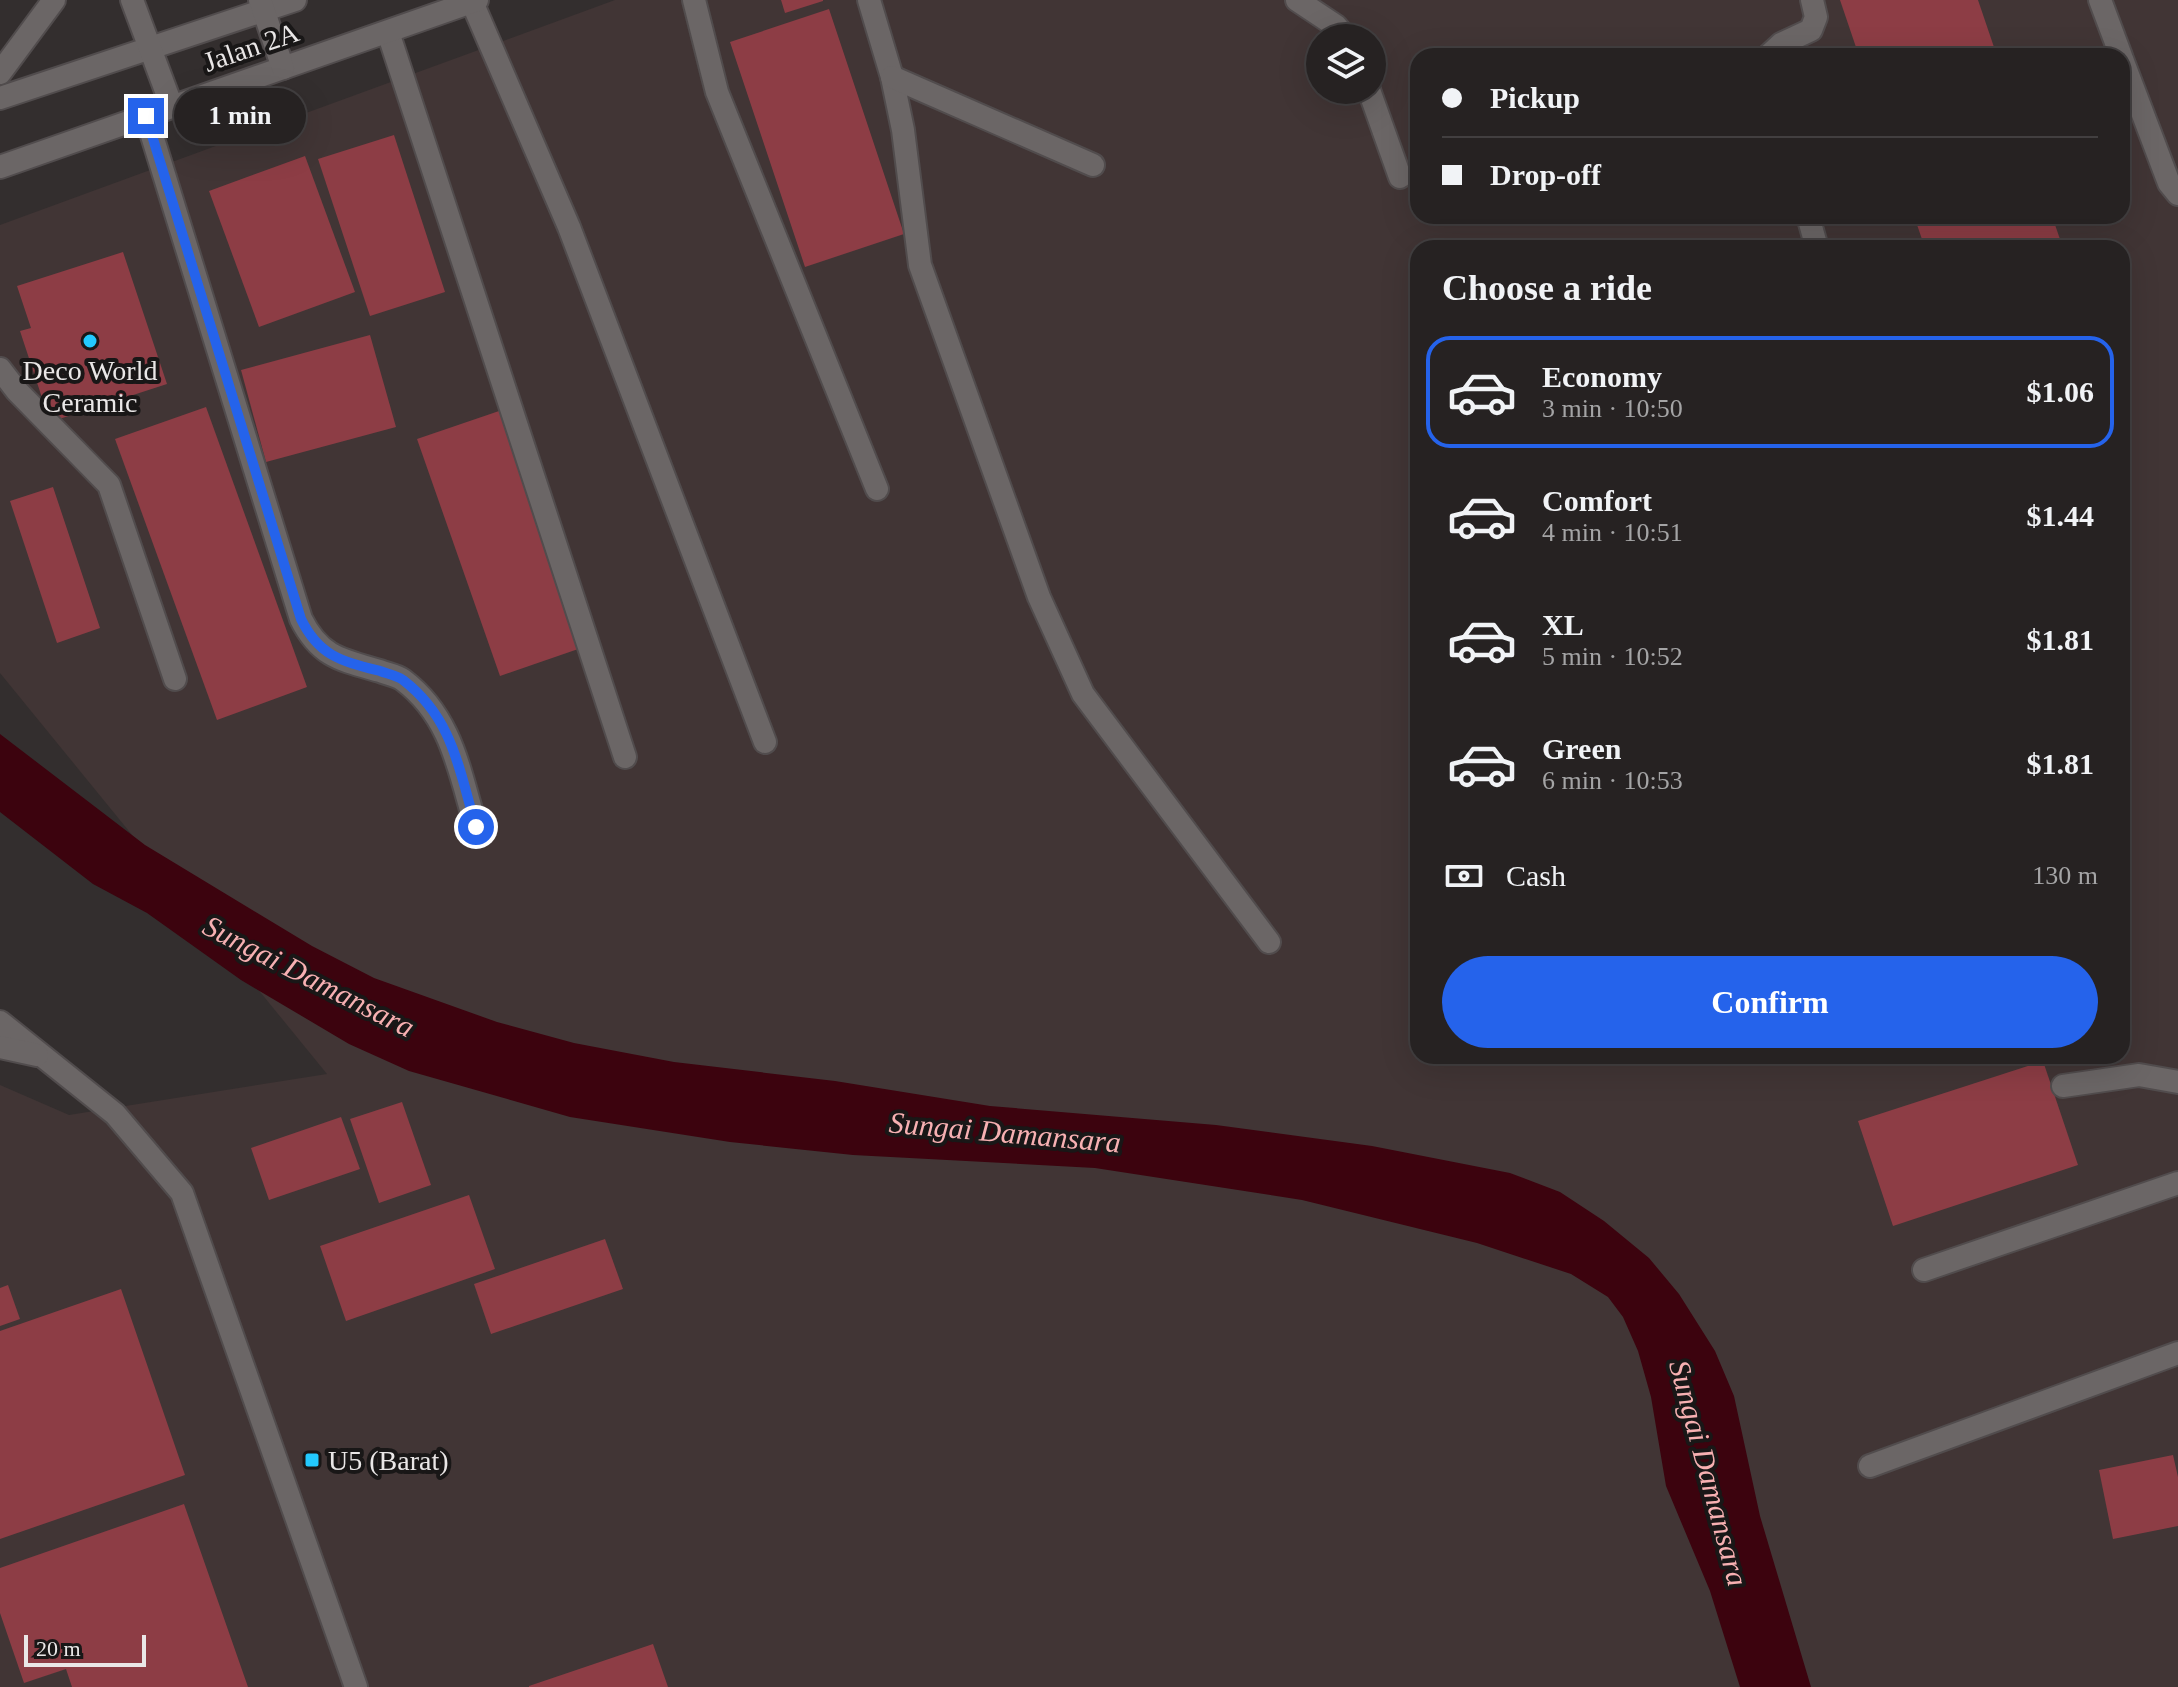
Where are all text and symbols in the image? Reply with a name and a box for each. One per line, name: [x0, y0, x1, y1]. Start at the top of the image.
street label: Jalan 2A: [199, 16, 303, 78]
map controls: [1306, 24, 1386, 104]
button: layers: [1306, 24, 1386, 104]
text: Pickup: [1490, 81, 1580, 114]
callout: 1 min: [174, 88, 306, 144]
route end: [128, 98, 164, 134]
text: 1 min: [209, 101, 271, 130]
text: Drop-off: [1490, 158, 1601, 191]
text: Choose a ride: [1442, 268, 1652, 308]
marker: Deco World Ceramic: [81, 332, 99, 350]
place label: Deco World Ceramic: [23, 355, 157, 418]
icon: car: [1446, 356, 1518, 428]
text: Economy: [1542, 360, 1662, 393]
text: $1.06: [2027, 375, 2094, 408]
text: 3 min · 10:50: [1542, 394, 1683, 423]
icon: car: [1446, 480, 1518, 552]
text: Comfort: [1542, 484, 1652, 517]
text: $1.44: [2027, 499, 2094, 532]
text: 4 min · 10:51: [1542, 518, 1683, 547]
icon: car: [1446, 604, 1518, 676]
text: XL: [1542, 608, 1584, 641]
text: $1.81: [2027, 623, 2094, 656]
text: 5 min · 10:52: [1542, 642, 1683, 671]
icon: car: [1446, 728, 1518, 800]
text: Green: [1542, 732, 1621, 765]
text: $1.81: [2027, 747, 2094, 780]
text: 6 min · 10:53: [1542, 766, 1683, 795]
route start: [458, 809, 494, 845]
icon: cash: [1442, 854, 1486, 898]
text: Cash: [1506, 859, 1566, 892]
text: 130 m: [2032, 861, 2098, 890]
water label: Sungai Damansara: [198, 909, 420, 1043]
button: Confirm: [1442, 956, 2098, 1048]
water label: Sungai Damansara: [888, 1105, 1122, 1159]
water label: Sungai Damansara: [1663, 1356, 1755, 1590]
place label: U5 (Barat): [328, 1445, 449, 1476]
marker: U5 (Barat): [303, 1451, 321, 1469]
scale bar: [24, 1631, 146, 1667]
text: 20 m: [36, 1636, 81, 1661]

